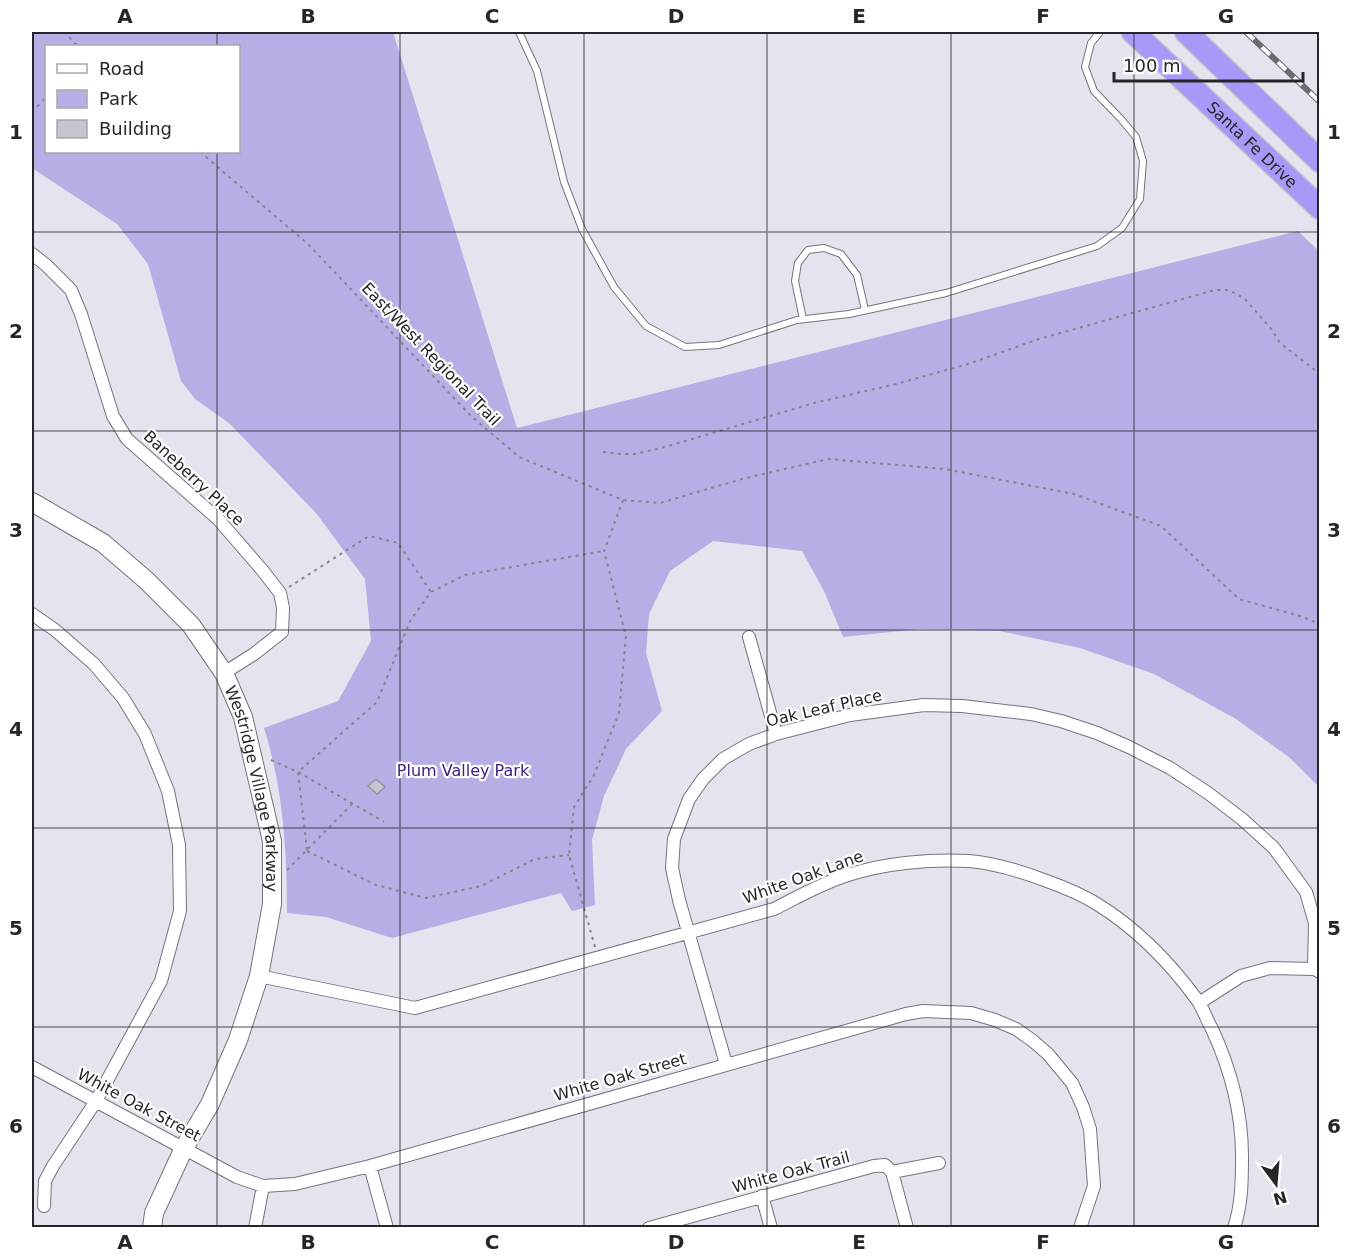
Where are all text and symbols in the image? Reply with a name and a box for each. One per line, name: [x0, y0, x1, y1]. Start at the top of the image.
text: A: [117, 4, 133, 28]
text: B: [300, 4, 316, 28]
text: C: [485, 4, 499, 28]
text: D: [668, 4, 684, 28]
text: E: [852, 4, 866, 28]
text: F: [1036, 4, 1050, 28]
text: G: [1218, 4, 1234, 28]
legend: [45, 45, 240, 153]
scale bar: [1114, 45, 1303, 83]
text: 100 m: [1123, 55, 1181, 76]
text: Road: [99, 58, 144, 79]
text: Park: [99, 88, 138, 109]
street label: Santa Fe Drive: [1203, 97, 1302, 191]
text: Building: [99, 118, 172, 139]
text: 1: [9, 120, 23, 144]
text: 1: [1327, 120, 1341, 144]
street label: East/West Regional Trail: [358, 279, 504, 429]
text: 2: [9, 319, 23, 343]
text: 2: [1327, 319, 1341, 343]
street label: Baneberry Place: [140, 426, 248, 530]
text: 3: [9, 518, 23, 542]
text: 3: [1327, 518, 1341, 542]
street label: Westridge Village Parkway: [221, 683, 282, 892]
street label: Oak Leaf Place: [764, 685, 884, 731]
text: 4: [9, 717, 23, 741]
text: 4: [1327, 717, 1341, 741]
park label: Plum Valley Park: [397, 761, 530, 780]
street label: White Oak Lane: [740, 846, 866, 908]
text: 5: [9, 916, 23, 940]
text: 5: [1327, 916, 1341, 940]
street label: White Oak Street: [552, 1049, 688, 1105]
street label: White Oak Street: [74, 1064, 204, 1146]
text: 6: [9, 1114, 23, 1138]
text: 6: [1327, 1114, 1341, 1138]
street label: White Oak Trail: [730, 1147, 852, 1197]
north arrow: [1246, 1154, 1306, 1214]
text: N: [1271, 1187, 1289, 1209]
text: A: [117, 1230, 133, 1254]
text: B: [300, 1230, 316, 1254]
text: C: [485, 1230, 499, 1254]
text: D: [668, 1230, 684, 1254]
text: E: [852, 1230, 866, 1254]
text: F: [1036, 1230, 1050, 1254]
text: G: [1218, 1230, 1234, 1254]

